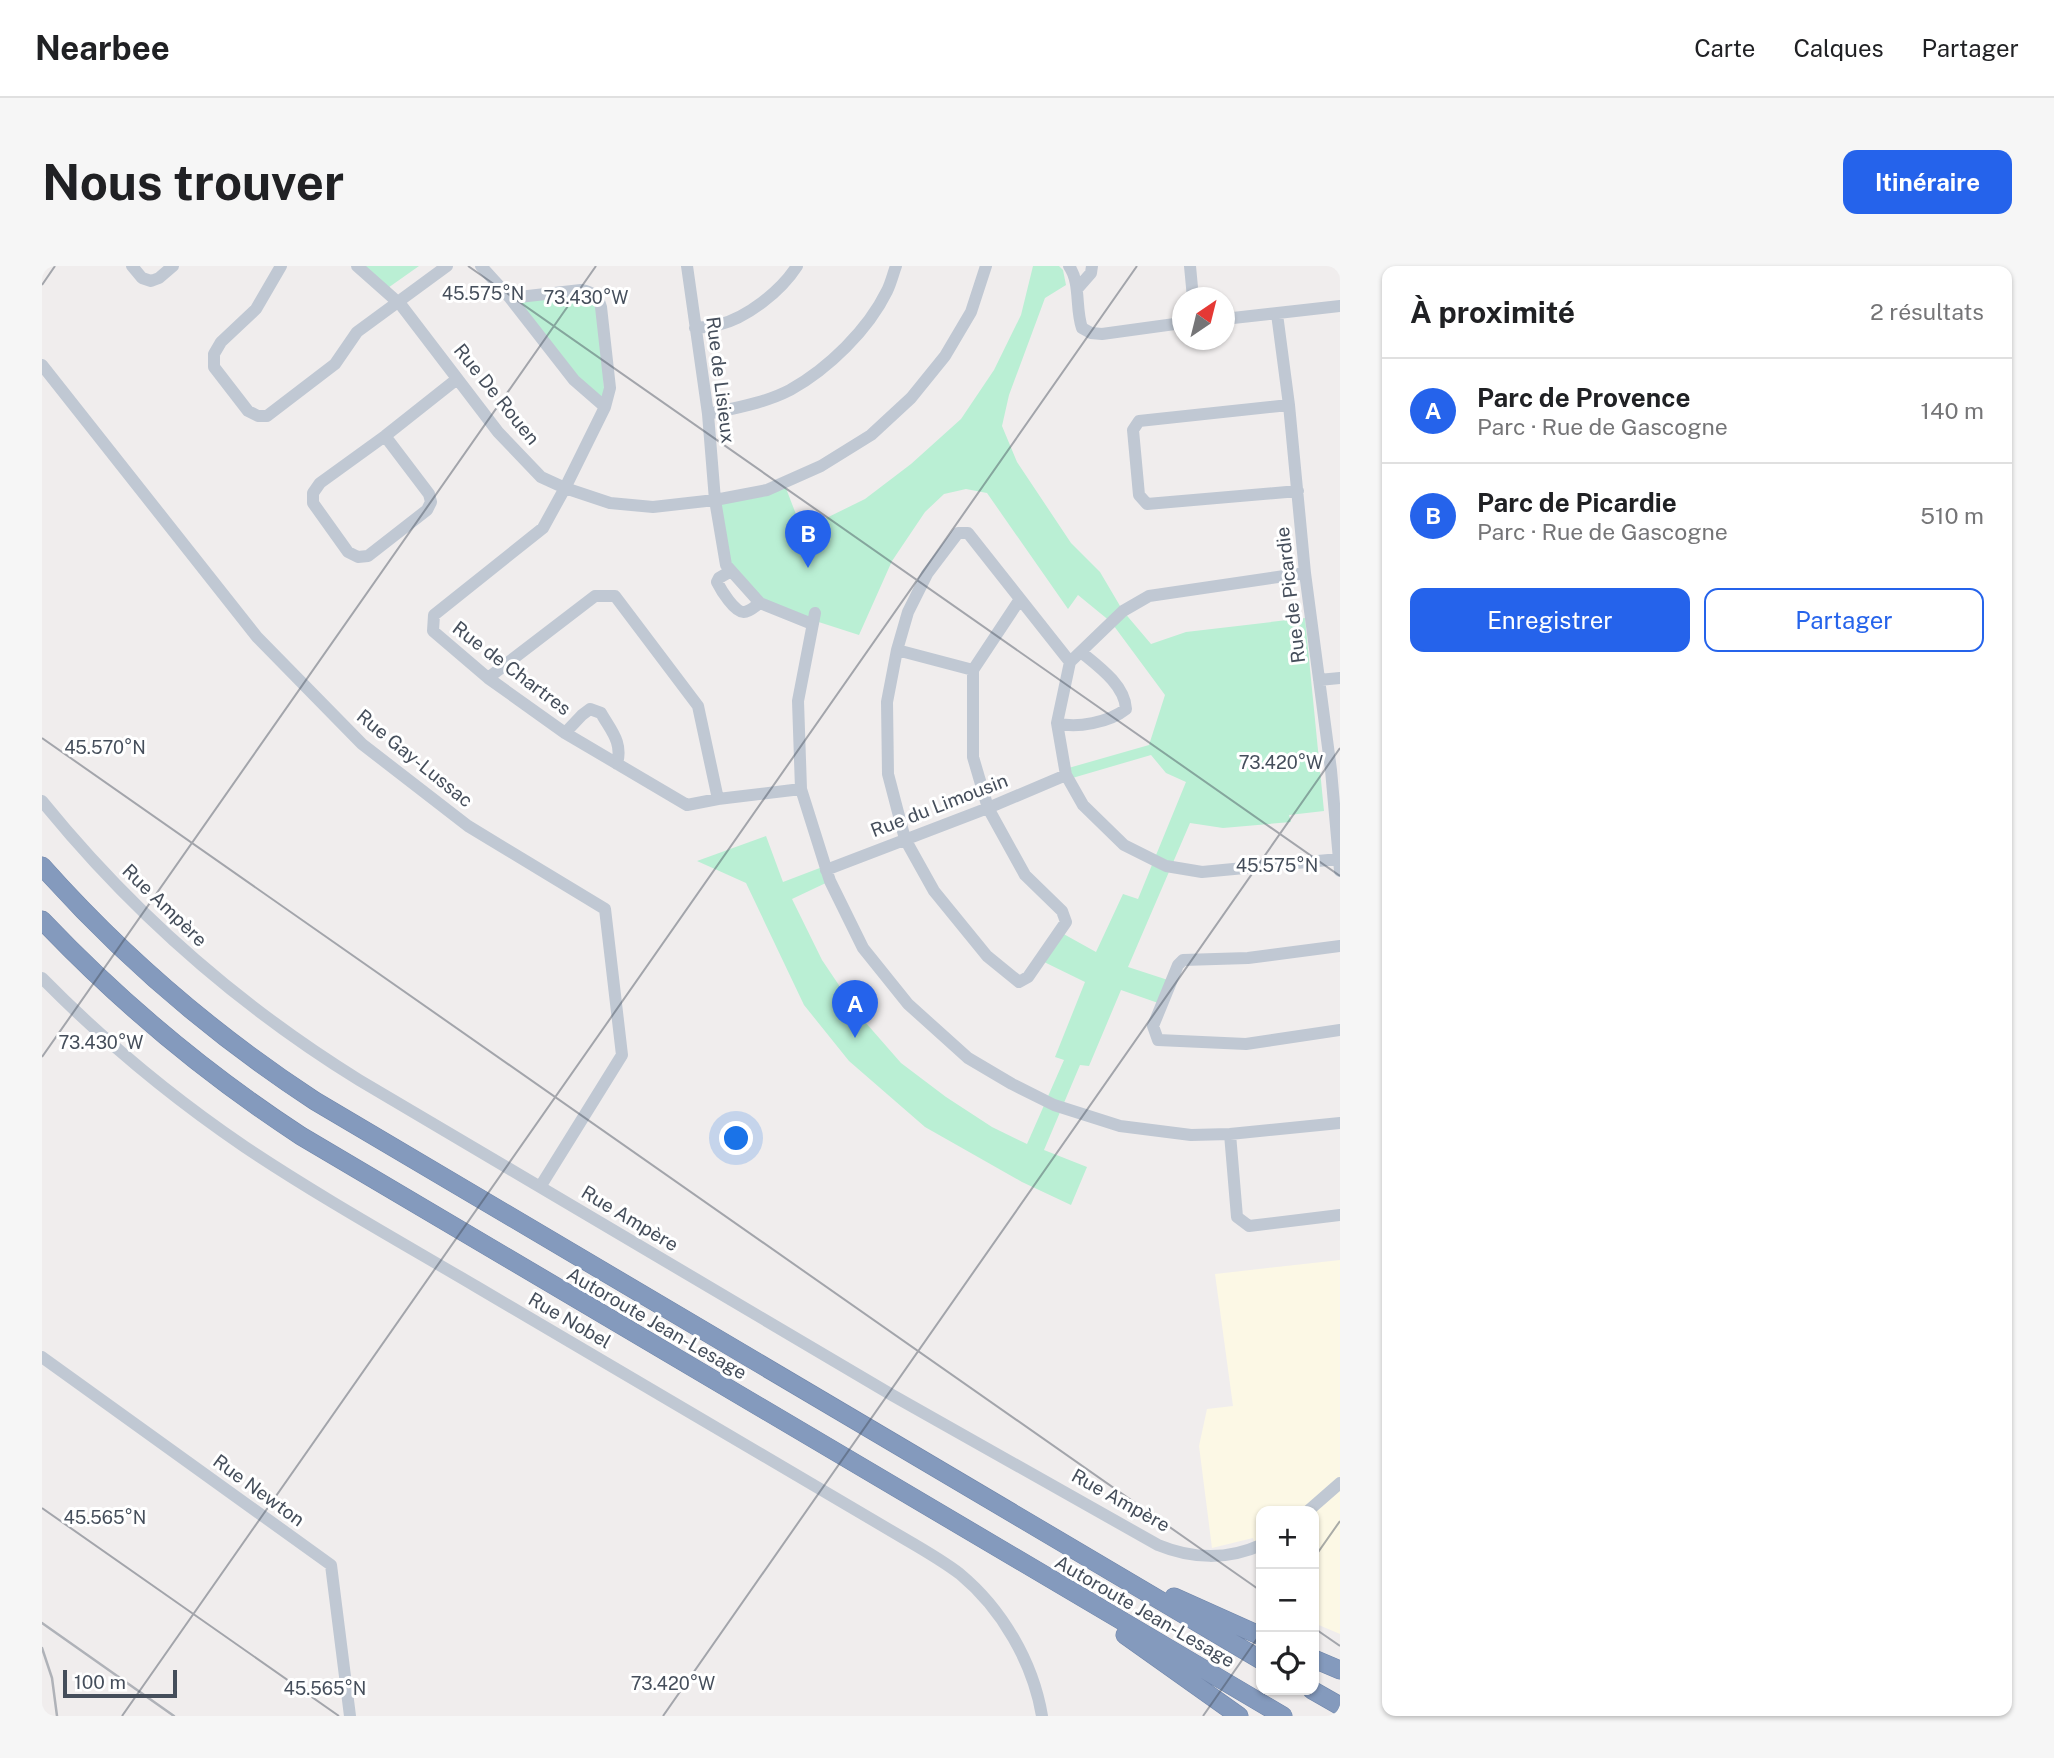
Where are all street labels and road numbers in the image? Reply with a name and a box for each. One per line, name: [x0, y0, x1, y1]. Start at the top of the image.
street label: Rue de Lisieux: [702, 315, 740, 445]
street label: Rue De Rouen: [450, 339, 544, 449]
street label: Rue de Picardie: [1271, 526, 1309, 664]
street label: Rue de Chartres: [449, 616, 575, 720]
street label: Rue Gay-Lussac: [353, 705, 477, 811]
street label: Rue du Limousin: [867, 769, 1011, 841]
street label: Rue Ampère: [118, 859, 212, 951]
street label: Rue Ampère: [578, 1180, 682, 1256]
street label: Autoroute Jean-Lesage: [563, 1262, 751, 1384]
street label: Rue Nobel: [525, 1288, 615, 1352]
street label: Rue Newton: [209, 1450, 309, 1530]
street label: Rue Ampère: [1068, 1464, 1174, 1536]
street label: Autoroute Jean-Lesage: [1051, 1550, 1239, 1672]

